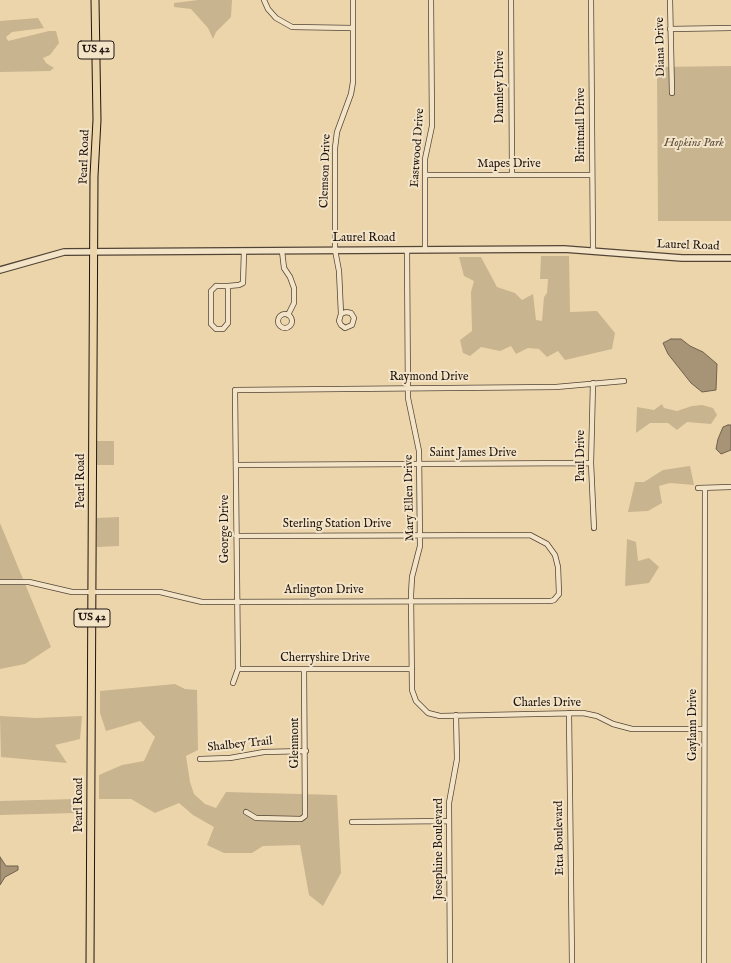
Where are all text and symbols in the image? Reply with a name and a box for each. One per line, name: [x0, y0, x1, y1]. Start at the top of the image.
street label: Diana Drive: [653, 17, 669, 77]
road number: US 42: [78, 41, 114, 59]
street label: Dannley Drive: [494, 51, 508, 123]
street label: Brintnall Drive: [575, 88, 589, 162]
street label: Eastwood Drive: [408, 108, 428, 188]
street label: Pearl Road: [77, 129, 93, 185]
street label: Clemson Drive: [318, 134, 334, 208]
park label: Hopkins Park: [664, 137, 724, 151]
street label: Mapes Drive: [477, 158, 541, 172]
street label: Laurel Road: [333, 232, 395, 246]
street label: Laurel Road: [656, 238, 720, 254]
street label: Raymond Drive: [389, 371, 469, 385]
street label: Paul Drive: [575, 430, 589, 482]
street label: Saint James Drive: [430, 447, 516, 461]
street label: Pearl Road: [75, 454, 89, 508]
street label: Mary Ellen Drive: [402, 455, 418, 541]
street label: George Drive: [219, 495, 233, 563]
street label: Sterling Station Drive: [283, 518, 391, 532]
street label: Arlington Drive: [284, 584, 364, 598]
road number: US 42: [74, 609, 110, 627]
street label: Cherryshire Drive: [280, 652, 370, 666]
street label: Gaylann Drive: [687, 689, 701, 761]
street label: Charles Drive: [513, 697, 581, 711]
street label: Glenmont: [289, 718, 303, 768]
street label: Shalbey Trail: [207, 734, 273, 756]
street label: Pearl Road: [73, 778, 87, 832]
street label: Josephine Boulevard: [433, 798, 447, 900]
street label: Etta Boulevard: [552, 800, 568, 876]

